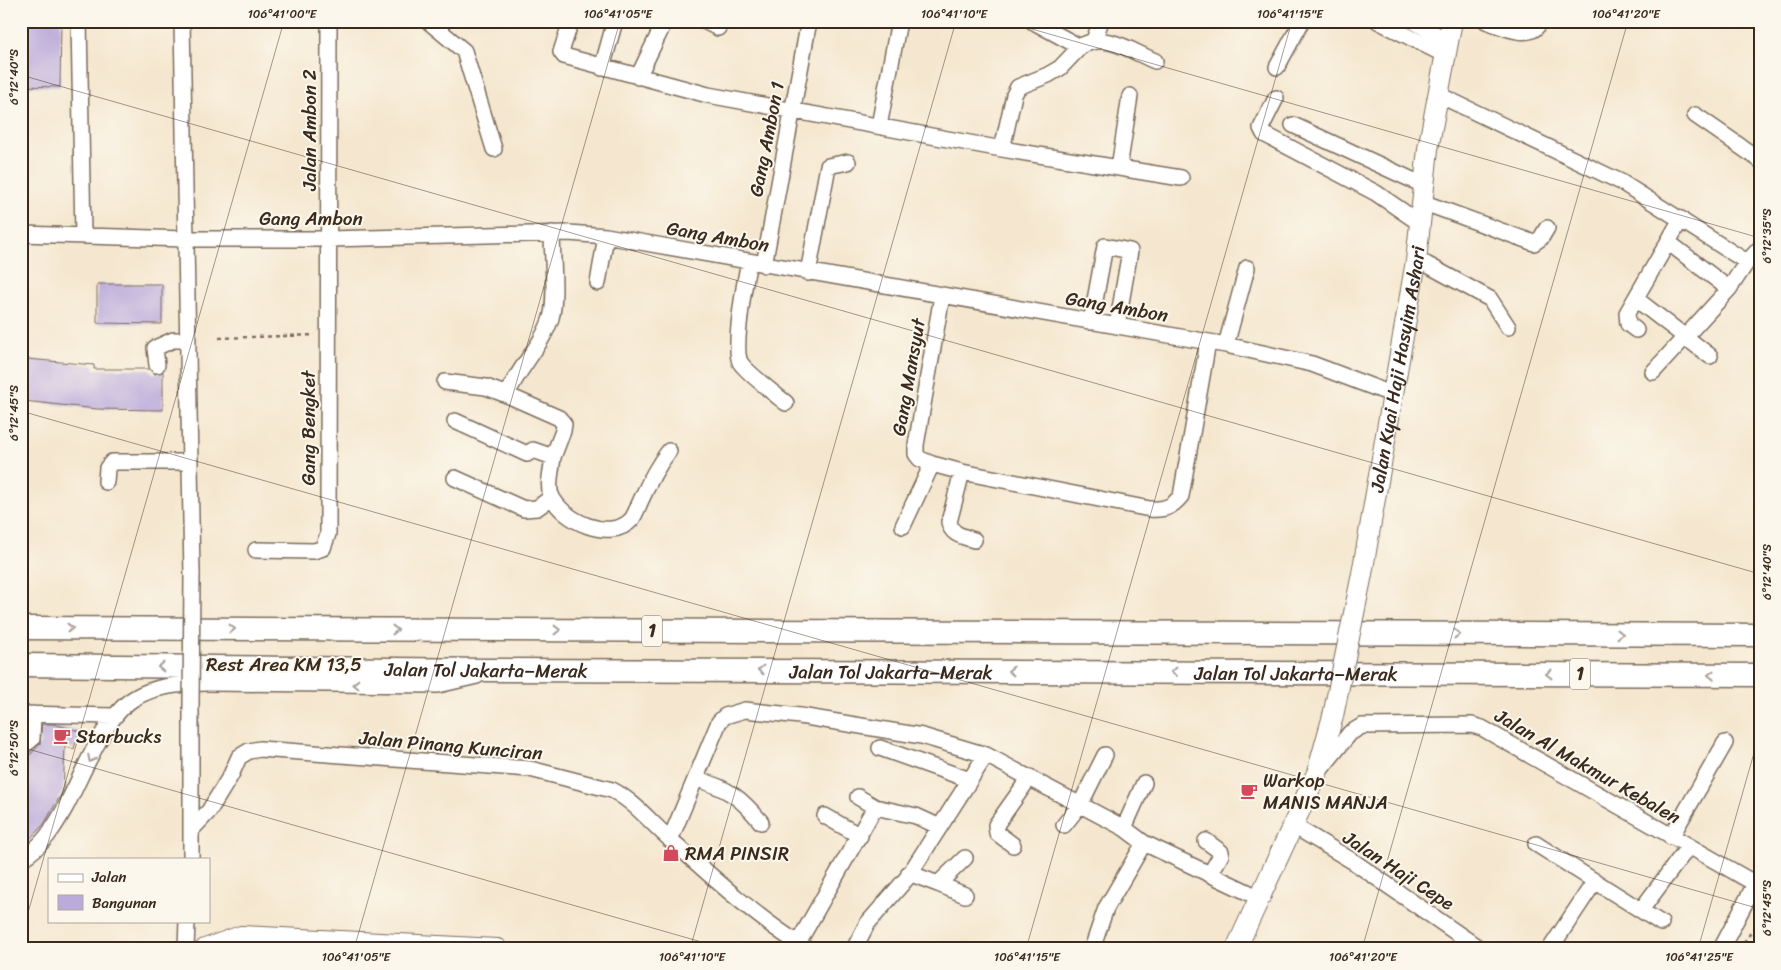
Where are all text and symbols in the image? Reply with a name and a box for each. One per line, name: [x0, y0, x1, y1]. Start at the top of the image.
text: 106°41'00"E: [248, 3, 318, 25]
text: 106°41'05"E: [584, 3, 654, 25]
text: 106°41'10"E: [921, 3, 988, 25]
text: 106°41'15"E: [1257, 3, 1324, 25]
text: 106°41'20"E: [1592, 3, 1661, 25]
text: 6°12'40"S: [3, 48, 25, 105]
street label: Jalan Ambon 2: [293, 69, 326, 192]
street label: Gang Ambon 1: [739, 79, 794, 199]
street label: Gang Ambon: [259, 202, 363, 235]
text: 6°12'35"S: [1756, 208, 1778, 263]
street label: Gang Ambon: [664, 211, 772, 262]
street label: Jalan Kyai Haji Hasyim Ashari: [1360, 244, 1435, 496]
street label: Gang Ambon: [1063, 281, 1171, 332]
street label: Gang Mansyut: [882, 314, 935, 438]
street label: Gang Bengket: [292, 369, 325, 485]
text: 6°12'45"S: [3, 385, 25, 441]
text: 6°12'40"S: [1756, 543, 1778, 600]
road number: 1: [642, 616, 662, 646]
one-way arrow: [66, 623, 74, 633]
one-way arrow: [229, 624, 237, 634]
one-way arrow: [392, 625, 399, 635]
one-way arrow: [554, 625, 562, 635]
one-way arrow: [1454, 629, 1461, 639]
one-way arrow: [1616, 629, 1624, 639]
street label: Rest Area KM 13,5: [206, 648, 362, 681]
street label: Jalan Tol Jakarta–Merak: [383, 653, 588, 687]
street label: Jalan Tol Jakarta–Merak: [788, 655, 993, 689]
street label: Jalan Tol Jakarta–Merak: [1193, 657, 1398, 691]
road number: 1: [1570, 659, 1590, 690]
one-way arrow: [157, 662, 165, 672]
one-way arrow: [757, 665, 764, 675]
one-way arrow: [1007, 665, 1015, 676]
one-way arrow: [1169, 666, 1177, 677]
one-way arrow: [1544, 669, 1552, 679]
one-way arrow: [1707, 670, 1714, 680]
one-way arrow: [352, 679, 360, 689]
street label: Jalan Al Makmur Kebalen: [1488, 699, 1687, 833]
text: 6°12'50"S: [3, 720, 25, 776]
place label: Starbucks: [76, 720, 161, 753]
street label: Jalan Pinang Kunciran: [357, 721, 544, 770]
cafe icon: Starbucks: [52, 726, 72, 746]
one-way arrow: [87, 754, 97, 763]
place label: Warkop MANIS MANJA: [1263, 764, 1388, 819]
cafe icon: Warkop MANIS MANJA: [1239, 781, 1259, 801]
street label: Jalan Haji Cepe: [1335, 821, 1461, 919]
place label: RMA PINSIR: [685, 837, 789, 870]
shop icon: RMA PINSIR: [661, 843, 681, 863]
legend: [48, 858, 210, 922]
text: Jalan: [91, 864, 126, 890]
text: 6°12'45"S: [1756, 880, 1778, 936]
text: Bangunan: [92, 890, 156, 916]
text: 106°41'05"E: [322, 946, 392, 968]
text: 106°41'10"E: [659, 946, 726, 968]
text: 106°41'15"E: [994, 946, 1061, 968]
text: 106°41'20"E: [1329, 946, 1398, 968]
text: 106°41'25"E: [1665, 946, 1734, 968]

